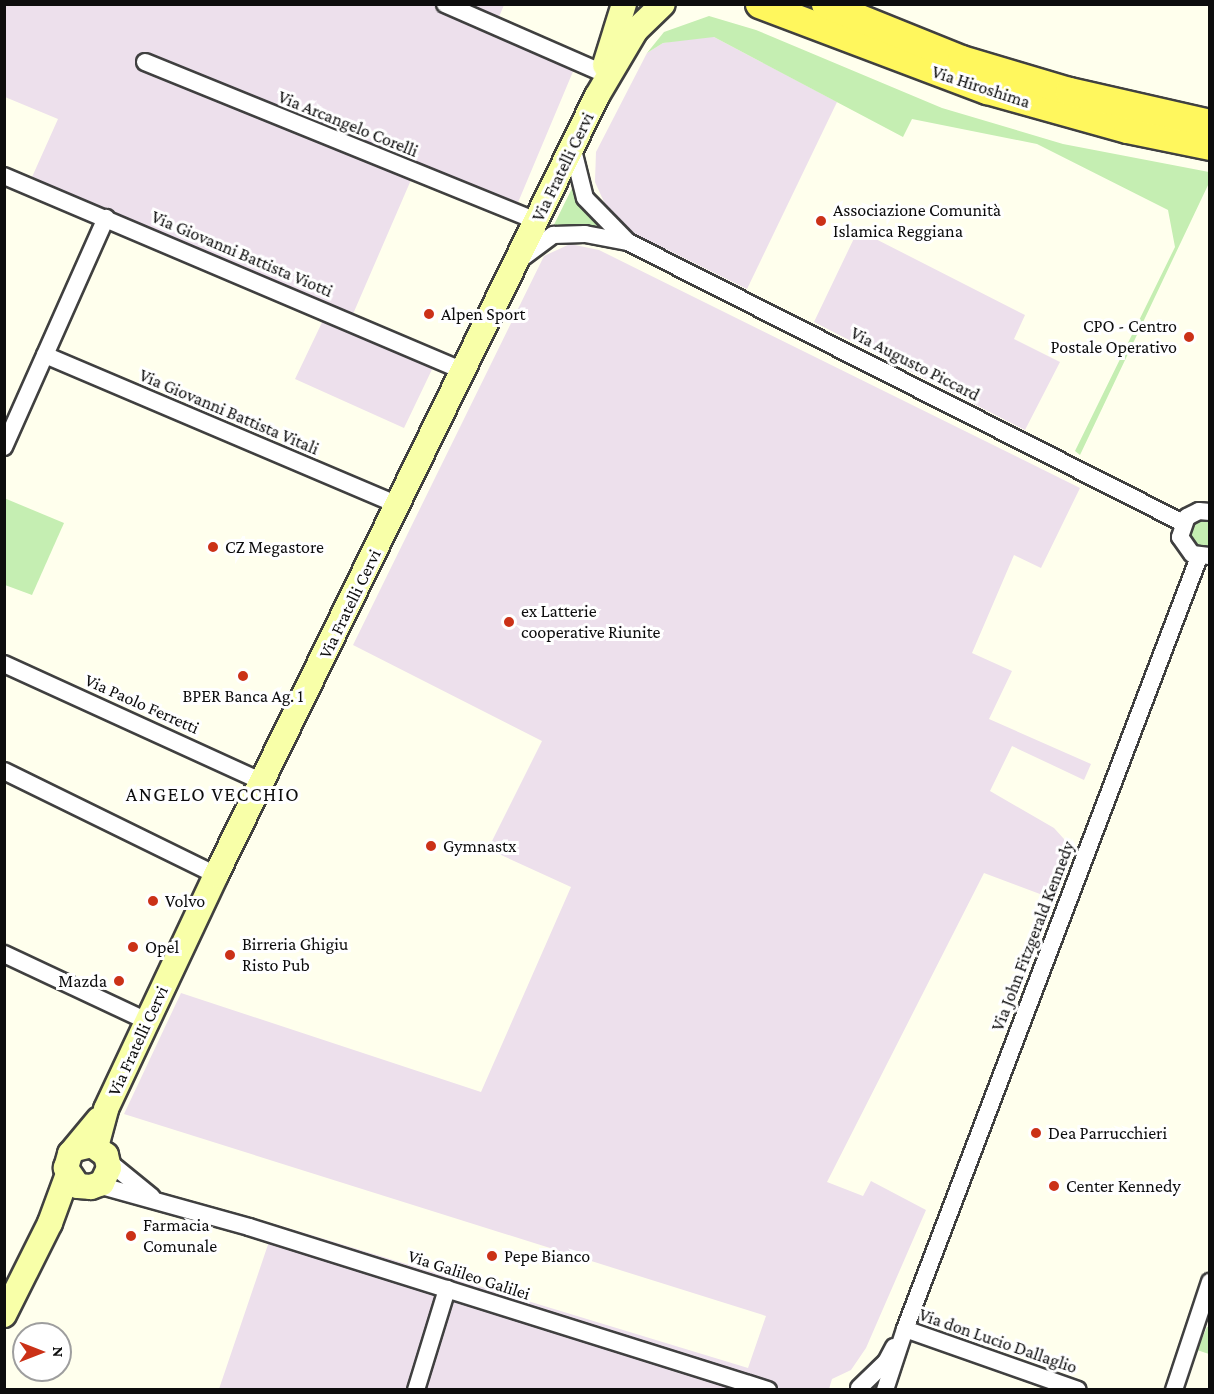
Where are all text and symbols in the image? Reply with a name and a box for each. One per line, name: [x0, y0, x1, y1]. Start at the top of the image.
street label: Via Hiroshima: [929, 61, 1033, 113]
street label: Via Arcangelo Corelli: [275, 86, 421, 162]
street label: Via Fratelli Cervi: [527, 109, 599, 225]
place label: Associazione Comunità Islamica Reggiana: [833, 200, 1001, 242]
street label: Via Giovanni Battista Viotti: [148, 206, 336, 302]
marker: Associazione Comunità Islamica Reggiana: [814, 214, 828, 228]
place label: Alpen Sport: [441, 303, 525, 325]
marker: Alpen Sport: [422, 307, 436, 321]
place label: CPO - Centro Postale Operativo: [1051, 316, 1177, 358]
street label: Via Augusto Piccard: [847, 322, 983, 406]
marker: CPO - Centro Postale Operativo: [1182, 330, 1196, 344]
street label: Via Giovanni Battista Vitali: [136, 364, 322, 460]
place label: CZ Megastore: [225, 536, 324, 558]
marker: CZ Megastore: [206, 540, 220, 554]
street label: Via Fratelli Cervi: [314, 546, 386, 662]
place label: ex Latterie cooperative Riunite: [521, 601, 660, 644]
marker: ex Latterie cooperative Riunite: [502, 615, 516, 629]
street label: Via Paolo Ferretti: [82, 669, 202, 739]
marker: BPER Banca Ag. 1: [236, 669, 250, 683]
place label: BPER Banca Ag. 1: [182, 685, 304, 707]
district label: ANGELO VECCHIO: [126, 782, 300, 806]
place label: Gymnastx: [443, 835, 516, 857]
street label: Via John Fitzgerald Kennedy: [987, 838, 1079, 1034]
marker: Gymnastx: [424, 839, 438, 853]
place label: Volvo: [165, 890, 205, 912]
marker: Volvo: [146, 894, 160, 908]
place label: Birreria Ghigiu Risto Pub: [242, 934, 348, 976]
place label: Opel: [145, 936, 179, 958]
marker: Opel: [126, 940, 140, 954]
marker: Birreria Ghigiu Risto Pub: [223, 948, 237, 962]
place label: Mazda: [58, 970, 107, 992]
marker: Mazda: [112, 974, 126, 988]
street label: Via Fratelli Cervi: [103, 983, 173, 1099]
place label: Dea Parrucchieri: [1048, 1122, 1167, 1144]
marker: Dea Parrucchieri: [1029, 1126, 1043, 1140]
place label: Center Kennedy: [1066, 1175, 1181, 1197]
marker: Center Kennedy: [1047, 1179, 1061, 1193]
place label: Farmacia Comunale: [143, 1215, 217, 1258]
marker: Farmacia Comunale: [124, 1229, 138, 1243]
street label: Via Galileo Galilei: [405, 1245, 533, 1305]
place label: Pepe Bianco: [504, 1245, 590, 1267]
marker: Pepe Bianco: [485, 1249, 499, 1263]
street label: Via don Lucio Dallaglio: [916, 1304, 1080, 1378]
north arrow: [12, 1322, 72, 1382]
text: N: [50, 1347, 67, 1357]

